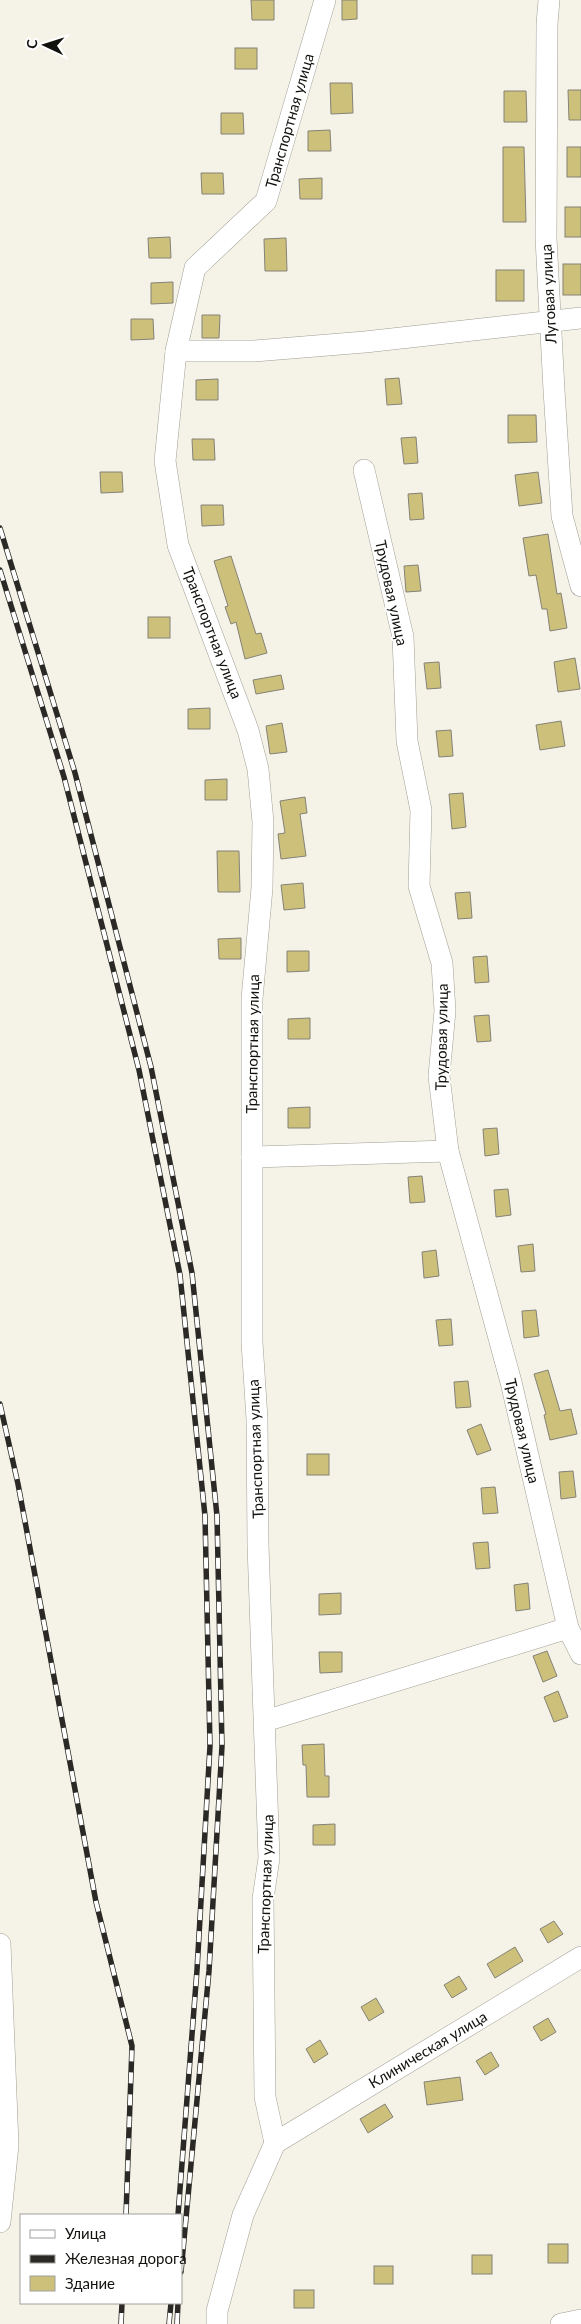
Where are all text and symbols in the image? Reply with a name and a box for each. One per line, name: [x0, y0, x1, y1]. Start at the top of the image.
north arrow: [20, 20, 70, 70]
text: С: [23, 38, 40, 49]
street label: Транспортная улица: [261, 51, 317, 190]
street label: Луговая улица: [536, 244, 560, 345]
street label: Трудовая улица: [372, 538, 412, 647]
street label: Транспортная улица: [180, 564, 246, 701]
street label: Транспортная улица: [242, 974, 262, 1114]
street label: Трудовая улица: [431, 983, 451, 1091]
street label: Трудовая улица: [502, 1377, 544, 1485]
street label: Транспортная улица: [244, 1379, 266, 1519]
street label: Транспортная улица: [254, 1814, 276, 1954]
street label: Клиническая улица: [365, 2007, 490, 2092]
legend: [20, 2214, 182, 2304]
text: Улица: [65, 2224, 106, 2242]
text: Железная дорога: [65, 2249, 187, 2267]
text: Здание: [65, 2274, 115, 2292]

